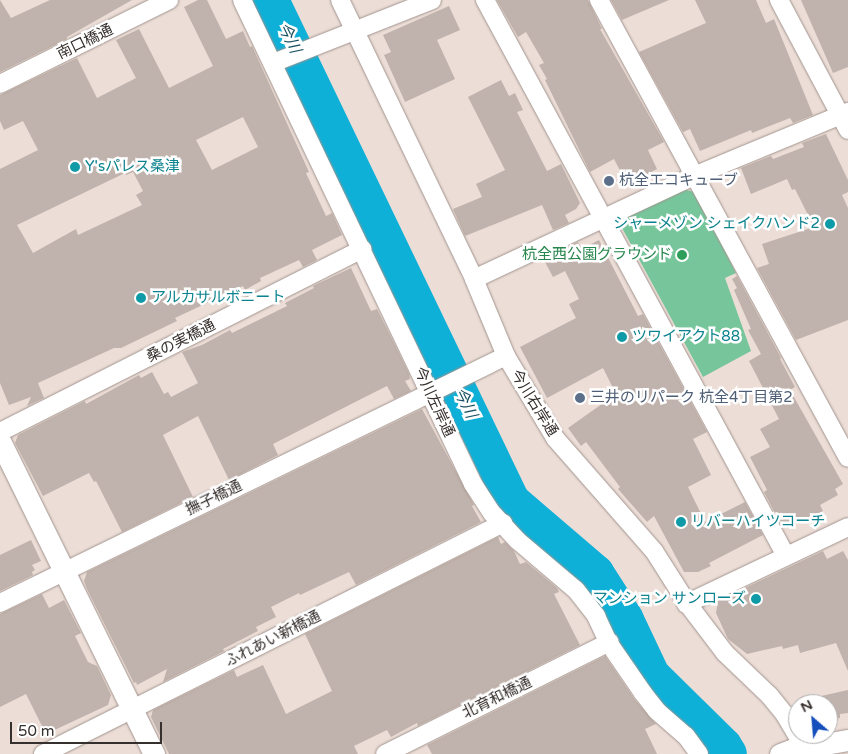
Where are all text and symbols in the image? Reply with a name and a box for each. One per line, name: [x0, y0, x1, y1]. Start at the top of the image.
water label: 今川: [273, 19, 305, 57]
street label: 南口橋通: [54, 21, 116, 63]
place label: Y'sパレス桑津: [85, 158, 180, 176]
marker: Y'sパレス桑津: [69, 161, 81, 173]
place label: 杭全エコキューブ: [619, 172, 739, 190]
marker: 杭全エコキューブ: [603, 175, 615, 187]
place label: シャーメゾン シェイクハンド2: [612, 215, 820, 233]
marker: シャーメゾン シェイクハンド2: [824, 218, 836, 230]
place label: 杭全西公園グラウンド: [522, 246, 672, 264]
marker: 杭全西公園グラウンド: [676, 249, 688, 261]
place label: アルカサルボニート: [151, 289, 286, 307]
marker: アルカサルボニート: [135, 292, 147, 304]
street label: 桑の実橋通: [144, 316, 218, 366]
place label: ツワイアクト88: [632, 328, 741, 346]
marker: ツワイアクト88: [616, 331, 628, 343]
street label: 今川左岸通: [410, 364, 458, 440]
street label: 今川右岸通: [506, 366, 562, 440]
water label: 今川: [449, 384, 481, 422]
place label: 三井のリパーク 杭全4丁目第2: [590, 389, 793, 407]
marker: 三井のリパーク 杭全4丁目第2: [574, 392, 586, 404]
street label: 撫子橋通: [183, 477, 245, 519]
place label: リバーハイツコーチ: [691, 513, 826, 531]
marker: リバーハイツコーチ: [675, 516, 687, 528]
place label: マンション サンローズ: [592, 590, 746, 608]
marker: マンション サンローズ: [750, 593, 762, 605]
street label: ふれあい新橋通: [222, 607, 324, 671]
street label: 北育和橋通: [459, 673, 535, 723]
north arrow: [788, 694, 838, 744]
text: N: [798, 696, 815, 716]
scale bar: [12, 712, 165, 744]
text: 50 m: [18, 722, 55, 740]

